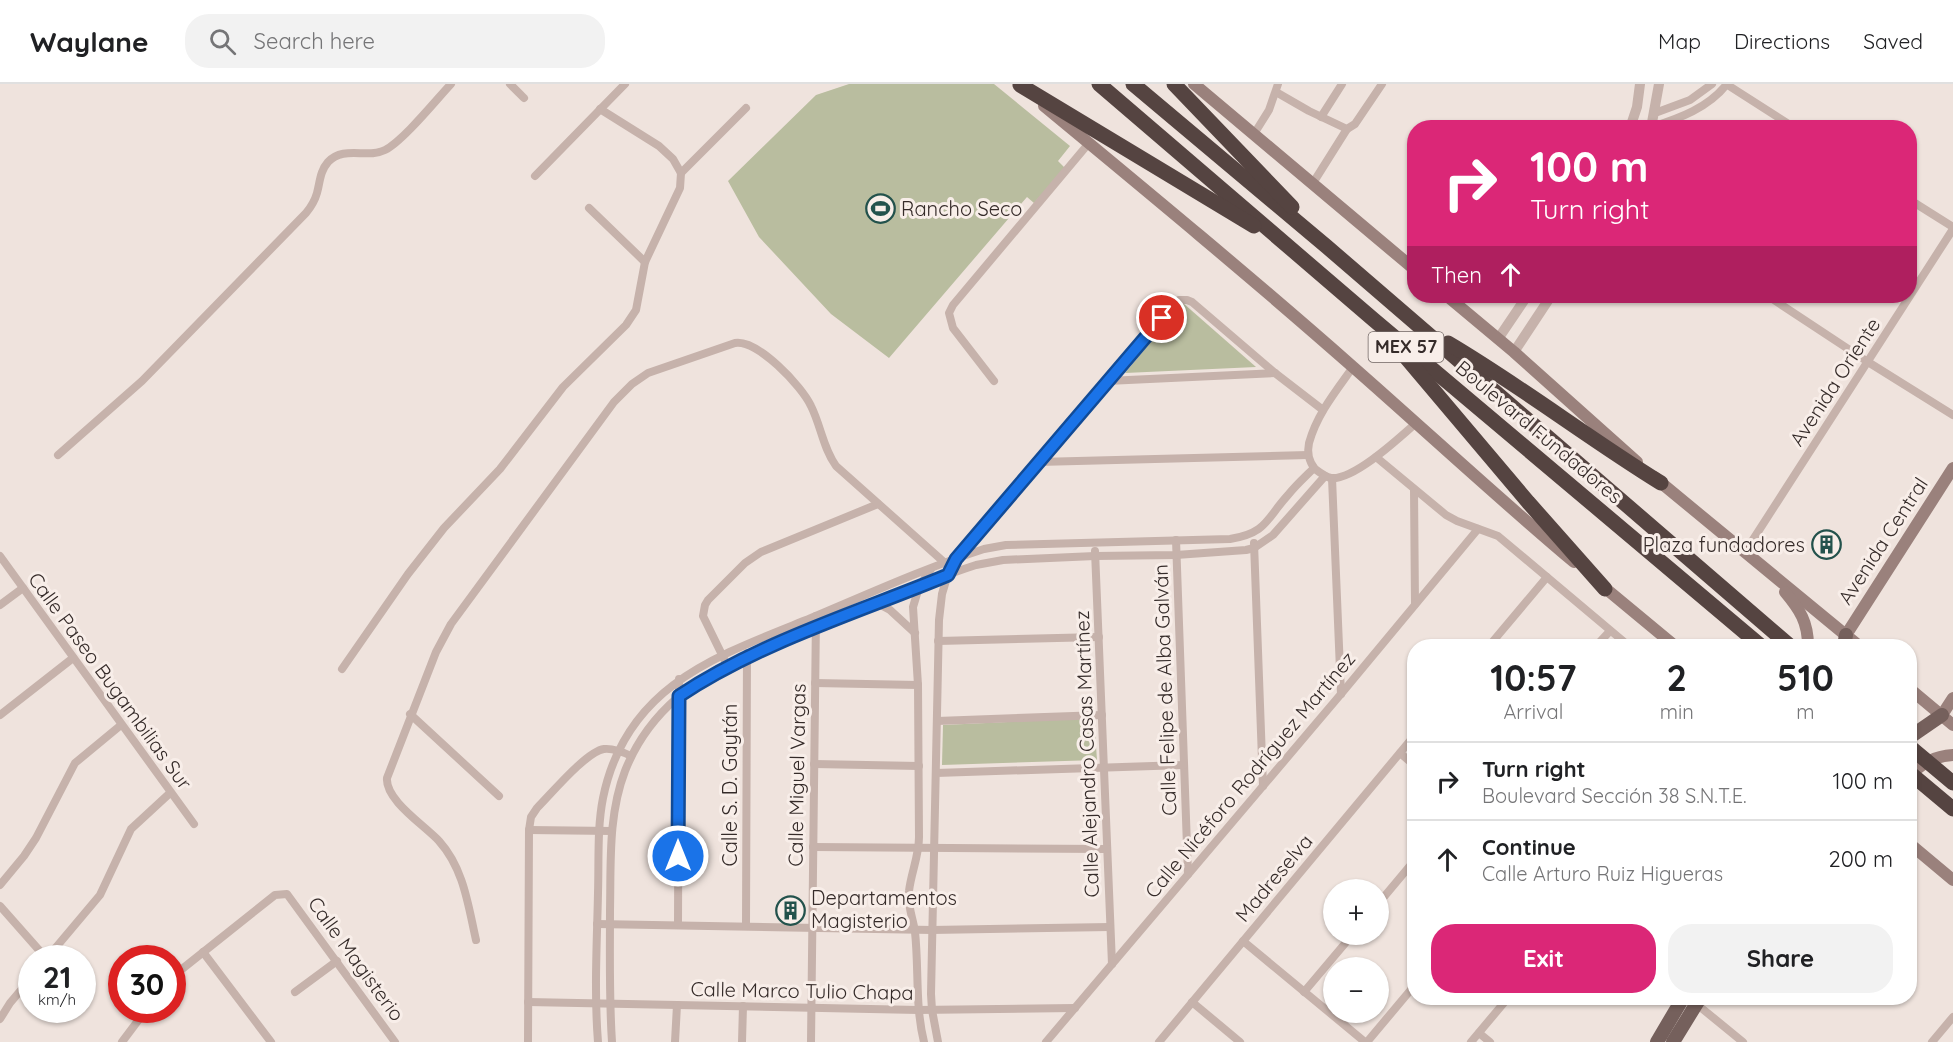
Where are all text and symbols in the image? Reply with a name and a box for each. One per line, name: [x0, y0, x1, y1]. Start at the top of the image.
search box: [185, 14, 605, 68]
text: Waylane: [30, 24, 149, 59]
icon: search: [206, 25, 239, 58]
text: Search here: [254, 27, 375, 55]
text: Map: [1658, 28, 1701, 54]
text: Directions: [1734, 28, 1830, 54]
text: Saved: [1863, 28, 1923, 54]
text: 100 m: [1530, 140, 1648, 193]
icon: right: [1431, 144, 1509, 222]
text: Turn right: [1530, 192, 1649, 226]
sports icon: Rancho Seco: [864, 193, 896, 225]
place label: Rancho Seco: [901, 196, 1022, 221]
icon: ahead: [1494, 258, 1527, 291]
text: Then: [1431, 261, 1482, 289]
pin: [1136, 292, 1187, 343]
icon: arrive: [1145, 301, 1178, 334]
street label: Avenida Oriente: [1784, 313, 1885, 451]
road number: MEX 57: [1368, 332, 1444, 362]
street label: Boulevard Fundadores: [1451, 355, 1628, 509]
street label: Avenida Central: [1832, 472, 1933, 609]
building icon: Plaza fundadores: [1810, 529, 1842, 561]
place label: Plaza fundadores: [1643, 532, 1805, 557]
street label: Calle Felipe de Alba Galván: [1148, 564, 1181, 816]
street label: Calle Paseo Bugambilias Sur: [23, 567, 198, 795]
street label: Calle Alejandro Casas Martínez: [1069, 610, 1104, 898]
street label: Calle Nicéforo Rodríguez Martínez: [1139, 646, 1360, 903]
text: 10:57: [1490, 655, 1577, 700]
text: 2: [1667, 655, 1687, 700]
text: 510: [1777, 655, 1834, 700]
street label: Calle Miguel Vargas: [782, 683, 811, 867]
text: Arrival: [1503, 699, 1563, 724]
text: min: [1660, 699, 1694, 724]
text: m: [1796, 699, 1815, 724]
street label: Calle S. D. Gaytán: [717, 704, 742, 866]
text: Turn right: [1482, 755, 1586, 783]
icon: right: [1431, 765, 1464, 798]
text: 100 m: [1833, 767, 1893, 795]
text: Boulevard Sección 38 S.N.T.E.: [1482, 783, 1747, 808]
position arrow: [646, 824, 710, 888]
street label: Madreselva: [1230, 829, 1318, 927]
text: Continue: [1482, 833, 1576, 861]
icon: ahead: [1431, 843, 1464, 876]
text: 200 m: [1829, 845, 1893, 873]
text: Calle Arturo Ruiz Higueras: [1482, 861, 1723, 886]
map controls: [1323, 879, 1389, 1023]
button: +: [1323, 879, 1389, 945]
place label: Departamentos Magisterio: [811, 885, 957, 933]
street label: Calle Magisterio: [303, 892, 410, 1026]
building icon: Departamentos Magisterio: [774, 894, 806, 926]
button: Exit: [1431, 924, 1656, 993]
button: Share: [1668, 924, 1893, 993]
speed limit sign: 30: [108, 945, 186, 1023]
button: −: [1323, 957, 1389, 1023]
text: 21: [43, 958, 71, 996]
street label: Calle Marco Tulio Chapa: [690, 976, 914, 1005]
text: km/h: [38, 990, 76, 1009]

